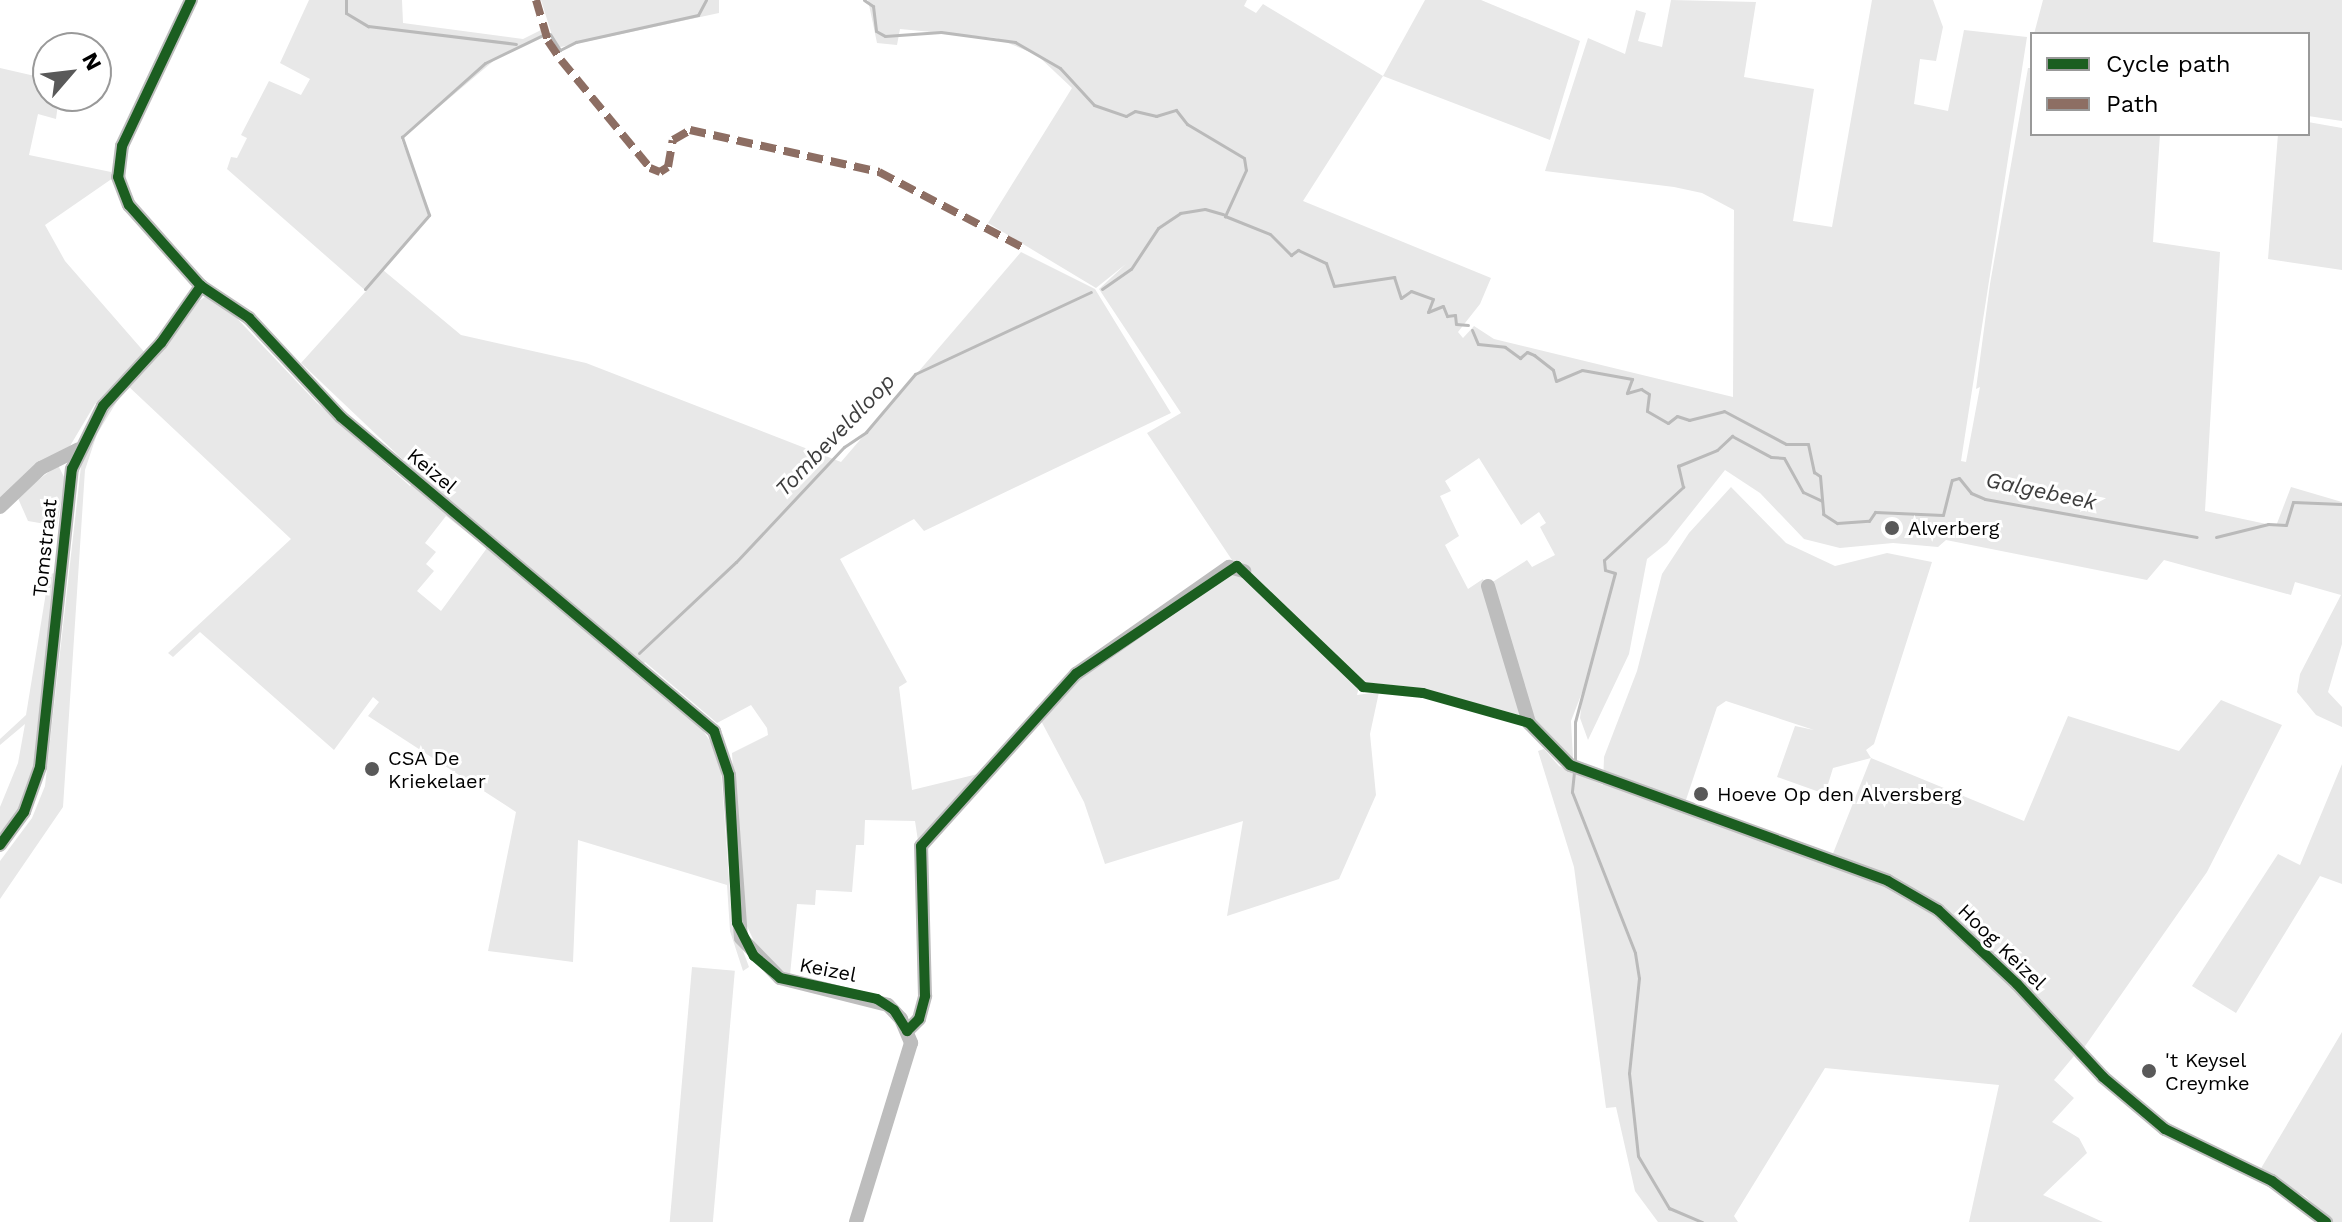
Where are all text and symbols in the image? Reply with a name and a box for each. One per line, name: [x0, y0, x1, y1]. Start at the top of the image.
north arrow: [32, 32, 112, 112]
legend: [2030, 32, 2310, 136]
text: N: [77, 48, 107, 75]
text: Cycle path: [2106, 50, 2231, 78]
text: Path: [2106, 90, 2159, 118]
water label: Tombeveldloop: [770, 368, 900, 502]
street label: Keizel: [402, 443, 462, 499]
water label: Galgebeek: [1983, 466, 2099, 516]
street label: Tomstraat: [28, 498, 62, 598]
place label: Alverberg: [1908, 516, 1999, 540]
marker: Alverberg: [1883, 519, 1901, 537]
place label: CSA De Kriekelaer: [388, 746, 486, 793]
marker: CSA De Kriekelaer: [363, 760, 381, 778]
place label: Hoeve Op den Alversberg: [1717, 782, 1963, 806]
marker: Hoeve Op den Alversberg: [1692, 785, 1710, 803]
street label: Hoog Keizel: [1953, 899, 2051, 995]
street label: Keizel: [798, 953, 858, 987]
place label: 't Keysel Creymke: [2165, 1048, 2250, 1095]
marker: 't Keysel Creymke: [2140, 1062, 2158, 1080]

